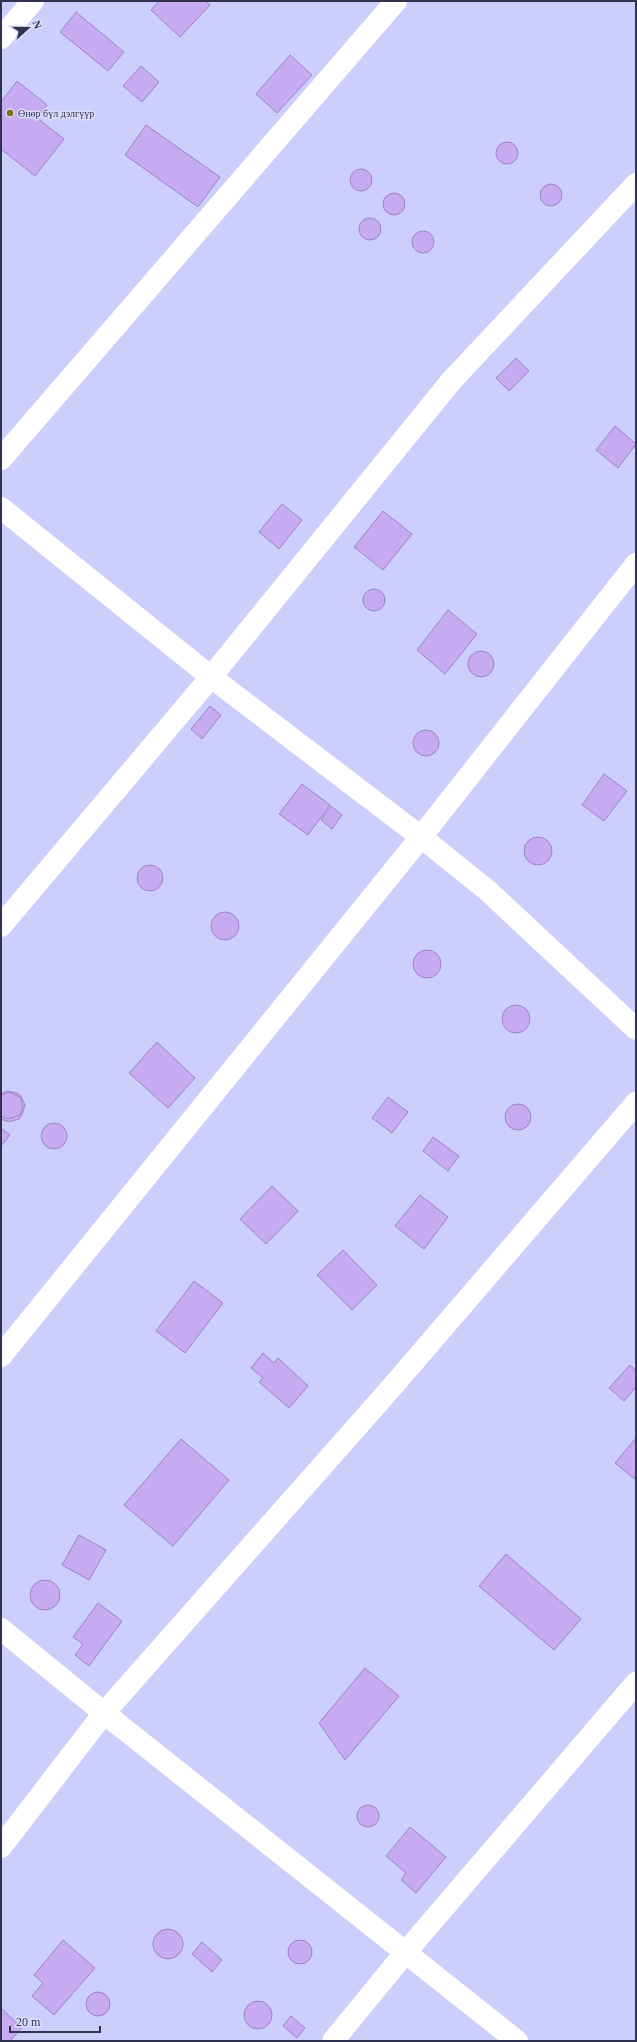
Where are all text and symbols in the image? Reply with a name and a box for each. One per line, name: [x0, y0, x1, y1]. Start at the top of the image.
north arrow: [8, 8, 48, 48]
text: N: [30, 19, 44, 30]
marker: Өнөр бүл дэлгүүр: [5, 108, 15, 118]
place label: Өнөр бүл дэлгүүр: [18, 108, 94, 119]
scale bar: [10, 2008, 100, 2034]
text: 20 m: [16, 2015, 41, 2029]

